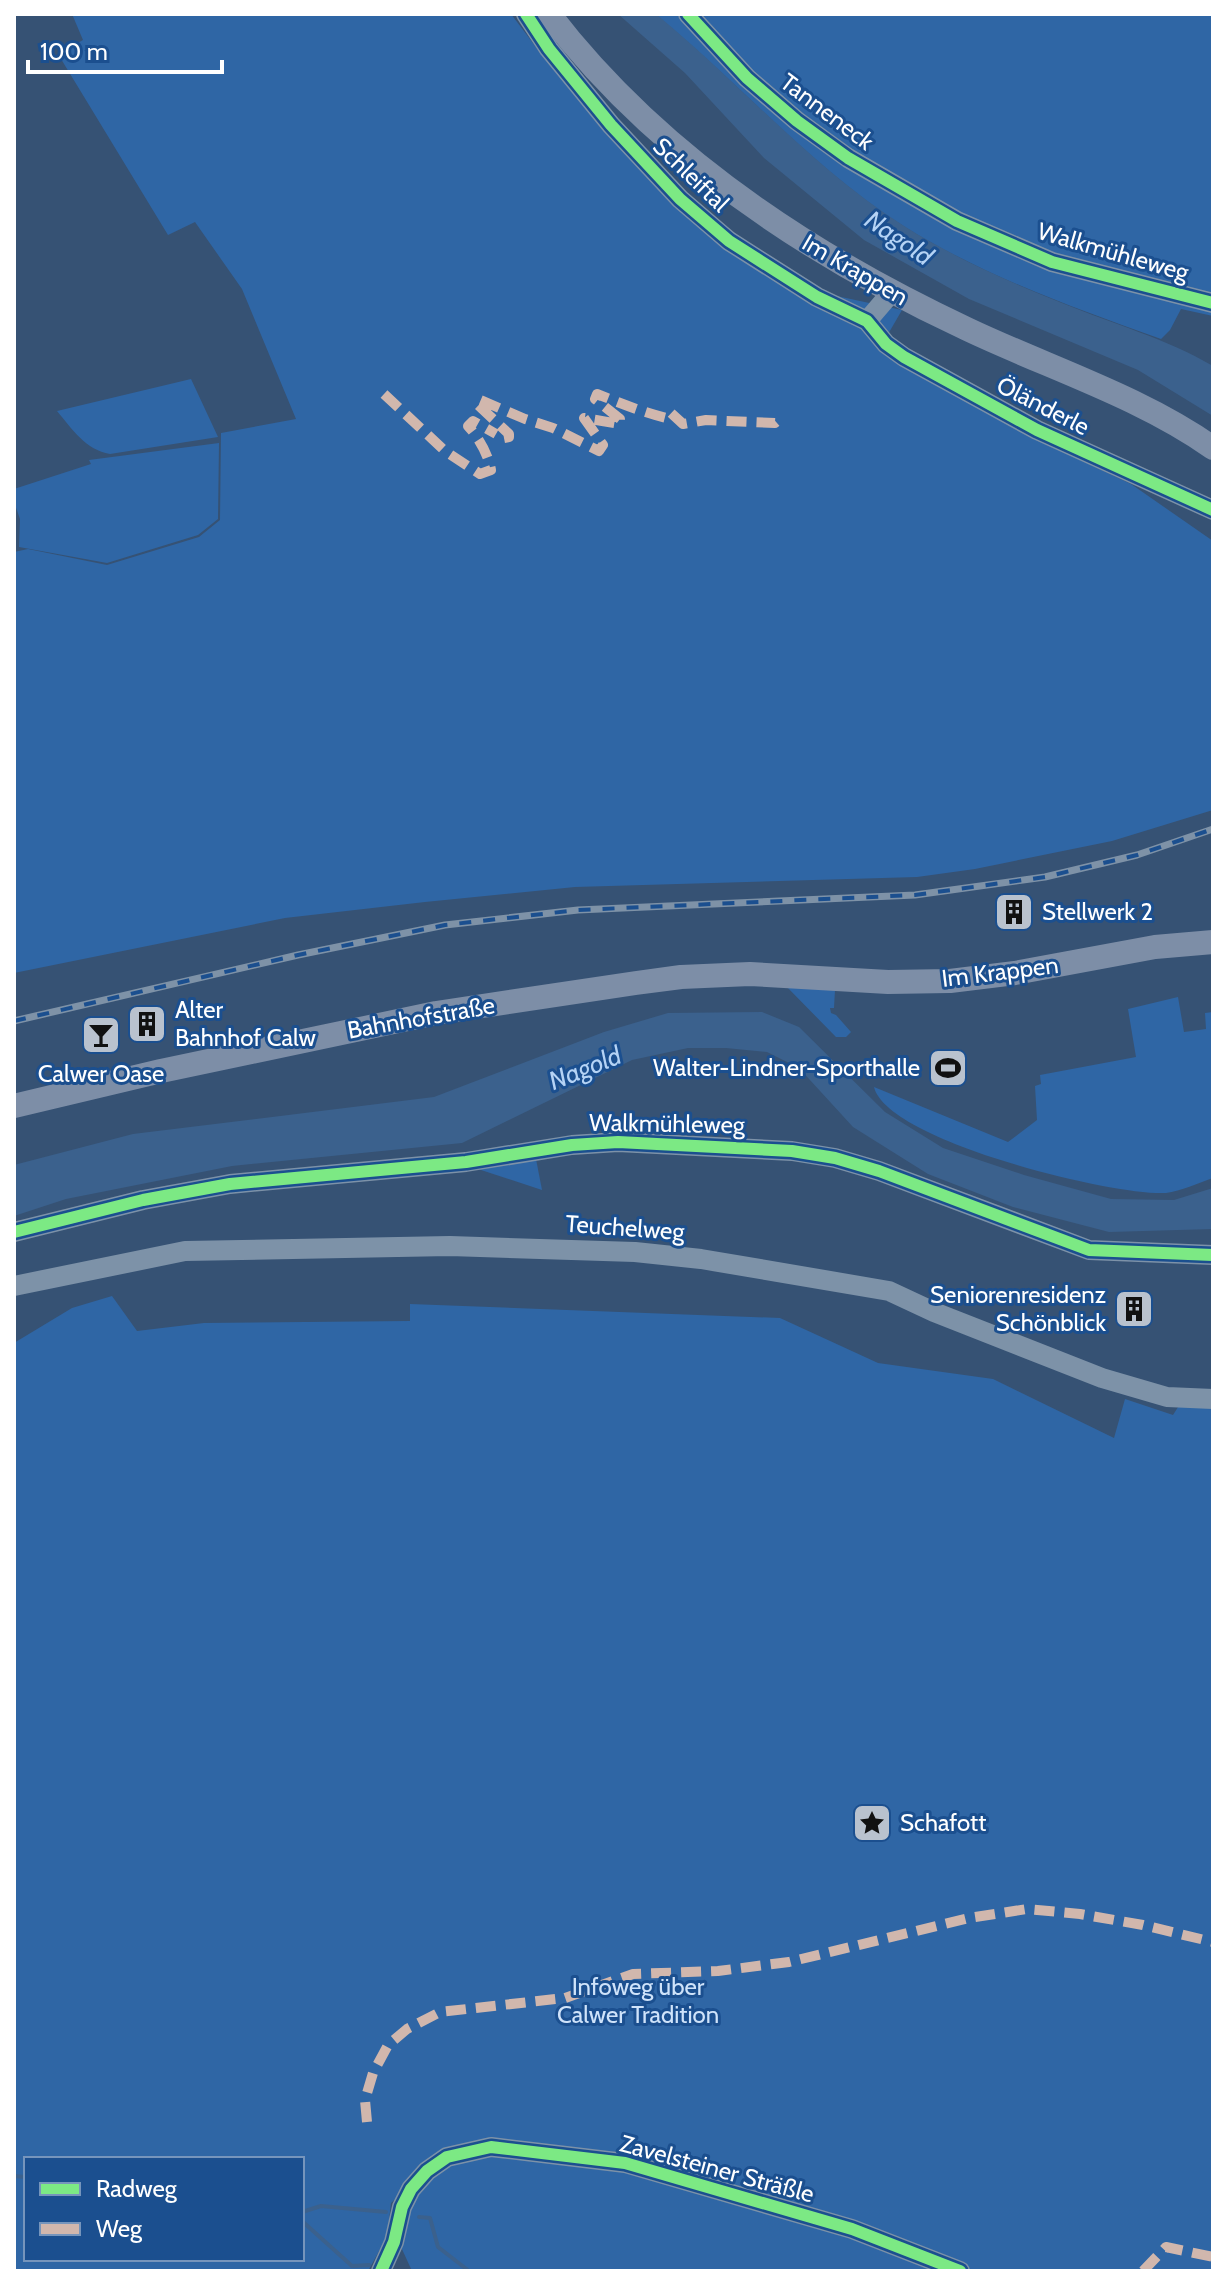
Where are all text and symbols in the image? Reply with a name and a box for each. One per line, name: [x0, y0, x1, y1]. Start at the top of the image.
scale bar: [28, 24, 222, 74]
text: 100 m: [40, 37, 108, 66]
street label: Tanneneck: [775, 67, 880, 156]
street label: Schleiftal: [647, 132, 735, 218]
water label: Nagold: [859, 204, 940, 273]
street label: Walkmühleweg: [1034, 216, 1193, 287]
street label: Im Krappen: [797, 228, 913, 311]
street label: Öländerle: [992, 370, 1094, 441]
building icon: Stellwerk 2: [993, 891, 1035, 933]
place label: Stellwerk 2: [1042, 897, 1153, 926]
street label: Im Krappen: [940, 950, 1060, 993]
street label: Bahnhofstraße: [345, 990, 497, 1045]
place label: Alter Bahnhof Calw: [175, 995, 317, 1052]
building icon: Alter Bahnhof Calw: [126, 1003, 168, 1045]
bar icon: Calwer Oase: [80, 1014, 122, 1056]
water label: Nagold: [544, 1038, 627, 1097]
sports icon: Walter-Lindner-Sporthalle: [927, 1047, 969, 1089]
place label: Walter-Lindner-Sporthalle: [653, 1053, 920, 1082]
place label: Calwer Oase: [38, 1059, 164, 1088]
street label: Walkmühleweg: [589, 1108, 746, 1139]
street label: Teuchelweg: [565, 1209, 686, 1246]
place label: Seniorenresidenz Schönblick: [930, 1280, 1106, 1337]
building icon: Seniorenresidenz Schönblick: [1113, 1288, 1155, 1330]
place icon: Schafott: [851, 1802, 893, 1844]
place label: Schafott: [900, 1808, 986, 1837]
park label: Infoweg über Calwer Tradition: [557, 1972, 719, 2029]
street label: Zavelsteiner Sträßle: [617, 2129, 817, 2208]
legend: [24, 2157, 304, 2261]
text: Radweg: [96, 2174, 178, 2203]
text: Weg: [96, 2214, 143, 2243]

